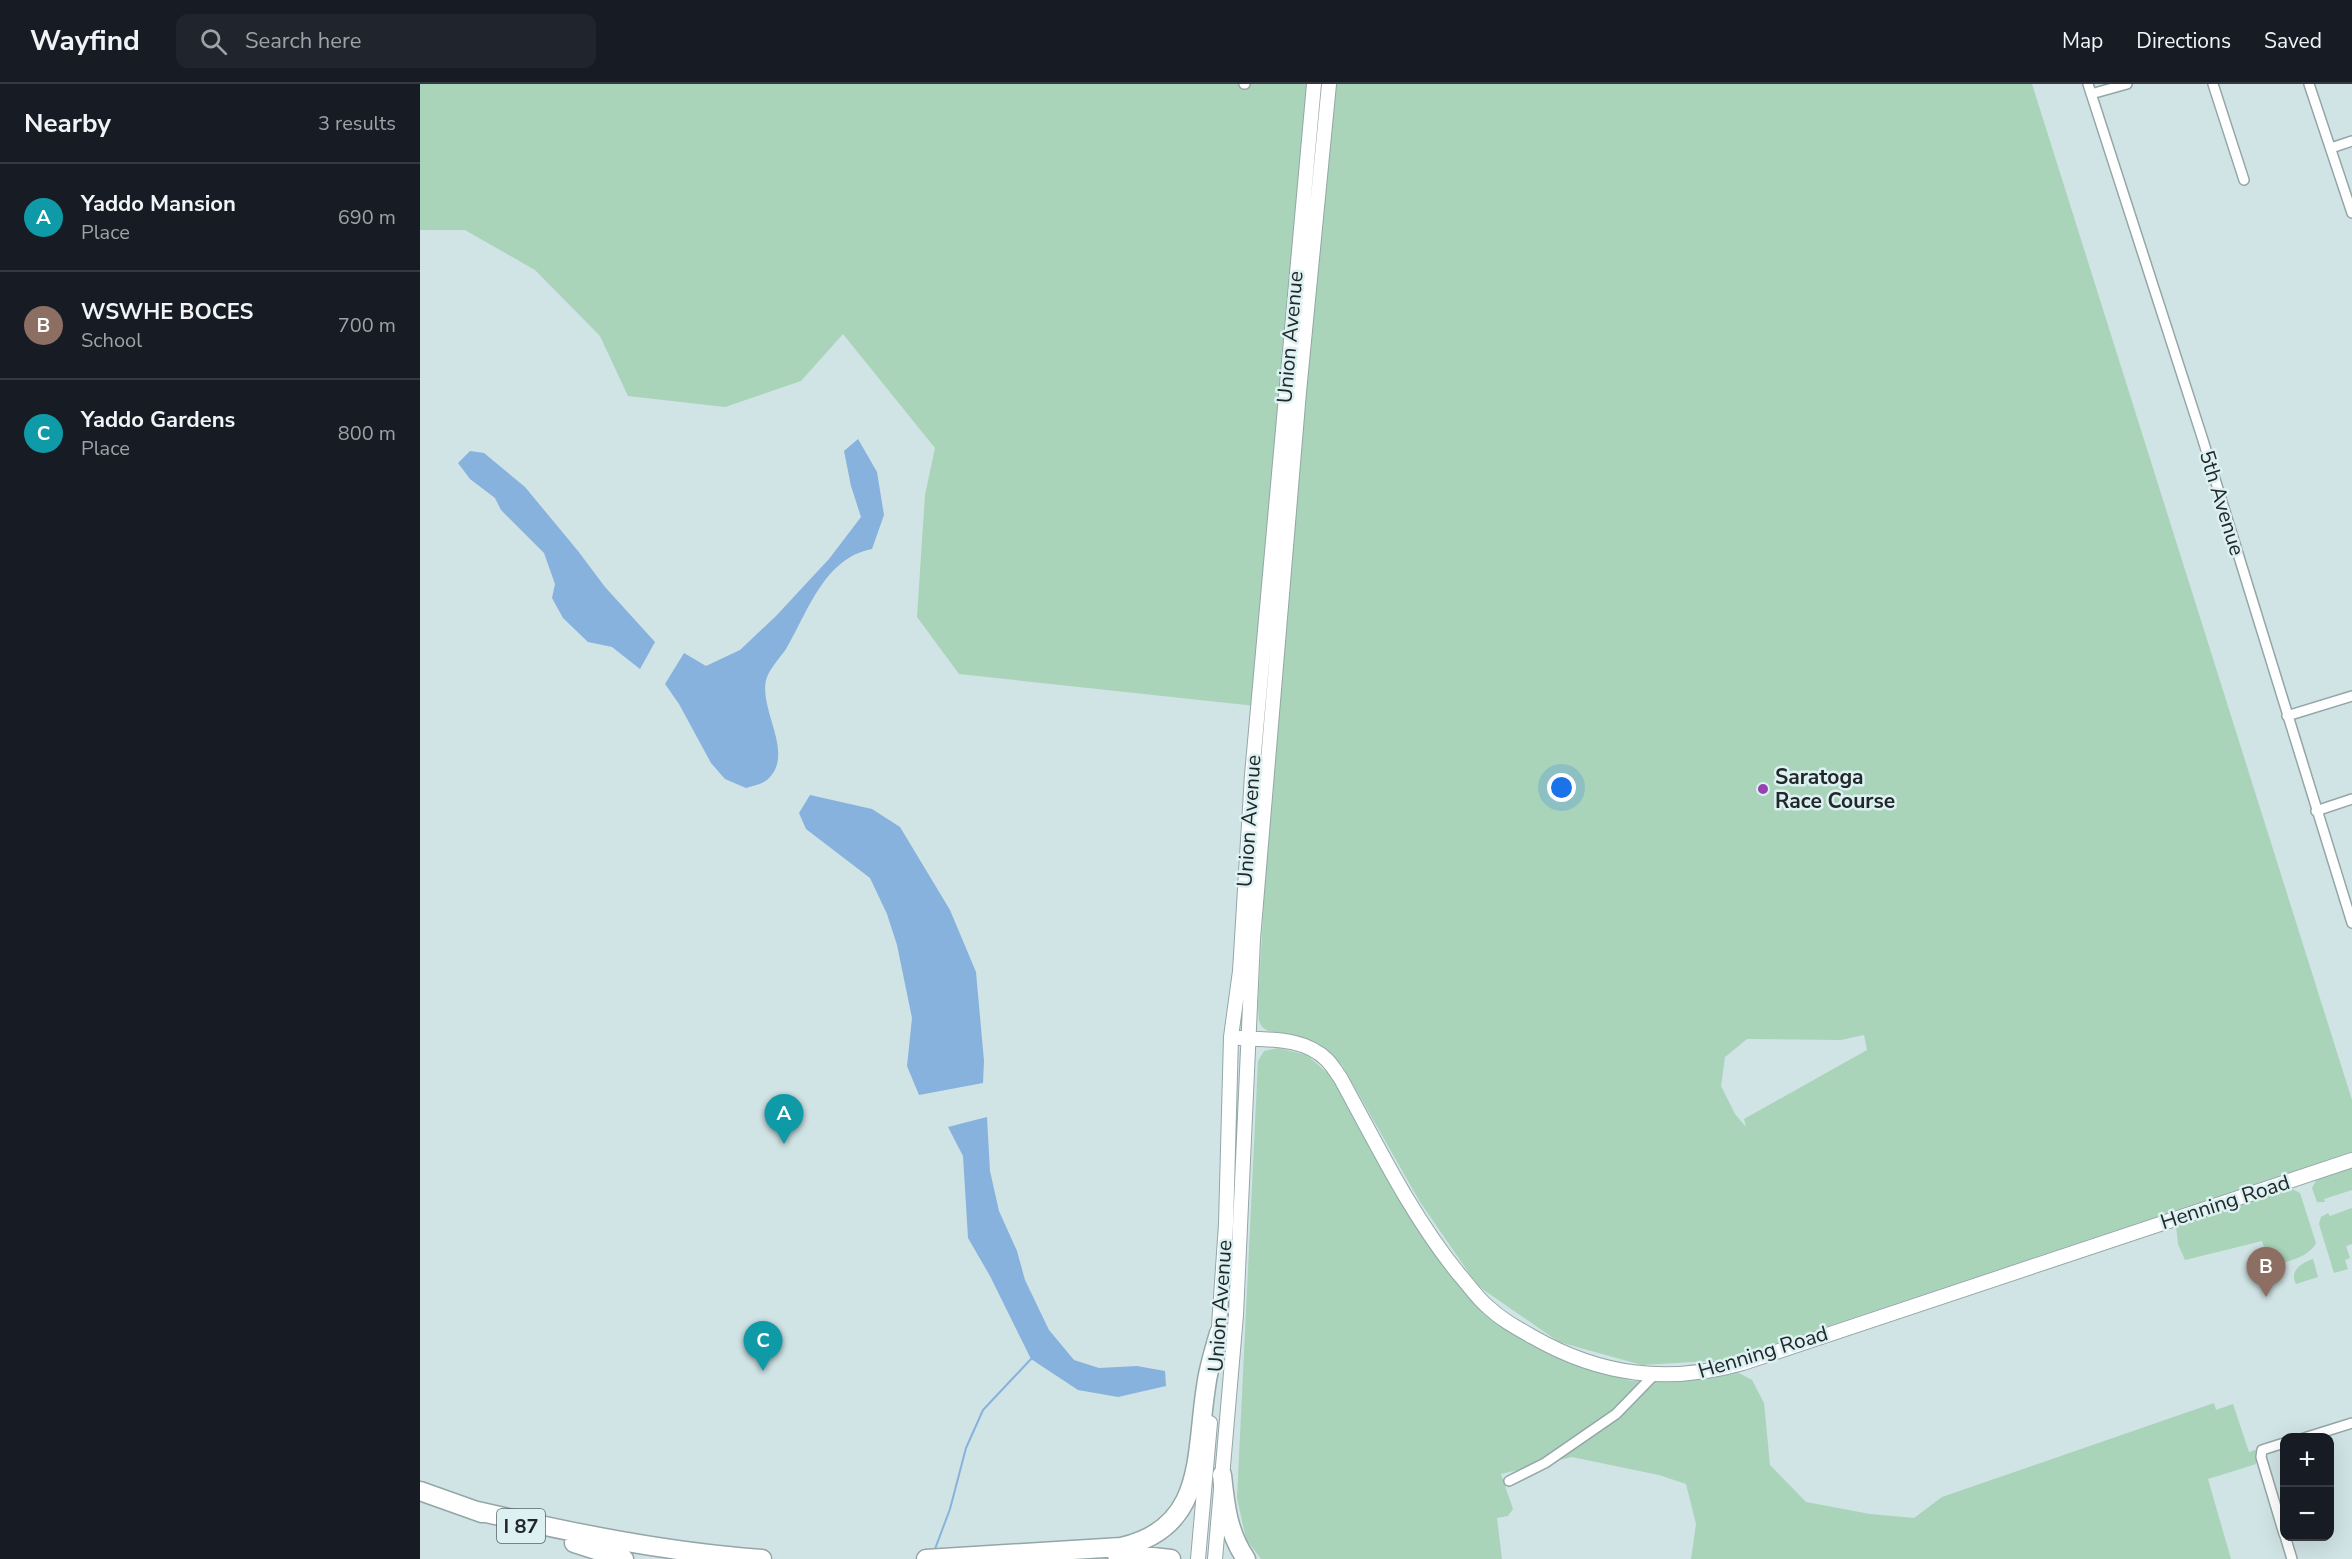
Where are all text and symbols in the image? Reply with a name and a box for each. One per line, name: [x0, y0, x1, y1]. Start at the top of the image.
search box: [176, 14, 596, 68]
text: Wayfind: [30, 22, 140, 60]
icon: search: [197, 25, 230, 58]
text: Search here: [245, 26, 362, 56]
text: Map: [2062, 27, 2103, 55]
text: Directions: [2136, 27, 2231, 55]
text: Saved: [2264, 27, 2322, 55]
text: Nearby: [24, 106, 111, 141]
text: 3 results: [318, 110, 396, 137]
text: Yaddo Mansion: [81, 189, 236, 219]
text: A: [36, 204, 51, 231]
text: 690 m: [338, 204, 396, 231]
text: Place: [81, 219, 130, 246]
street label: Union Avenue: [1270, 270, 1310, 404]
text: WSWHE BOCES: [81, 297, 254, 327]
text: B: [37, 312, 50, 339]
text: 700 m: [338, 312, 396, 339]
text: School: [81, 327, 142, 354]
text: Yaddo Gardens: [81, 405, 235, 435]
text: C: [37, 420, 50, 447]
text: 800 m: [338, 420, 396, 447]
text: Place: [81, 435, 130, 462]
street label: 5th Avenue: [2193, 447, 2251, 559]
street label: Union Avenue: [1230, 754, 1268, 888]
place label: Saratoga Race Course: [1775, 763, 1895, 815]
your location: [1547, 773, 1576, 802]
marker: Saratoga Race Course: [1756, 782, 1770, 796]
pin: A: [764, 1094, 804, 1144]
street label: Henning Road: [2157, 1168, 2293, 1236]
street label: Union Avenue: [1201, 1239, 1239, 1373]
pin: B: [2246, 1248, 2286, 1297]
street label: Henning Road: [1695, 1319, 1831, 1385]
pin: C: [744, 1322, 782, 1371]
map controls: [2280, 1433, 2334, 1541]
button: +: [2280, 1433, 2334, 1487]
button: −: [2280, 1487, 2334, 1541]
road number: I 87: [497, 1509, 545, 1543]

